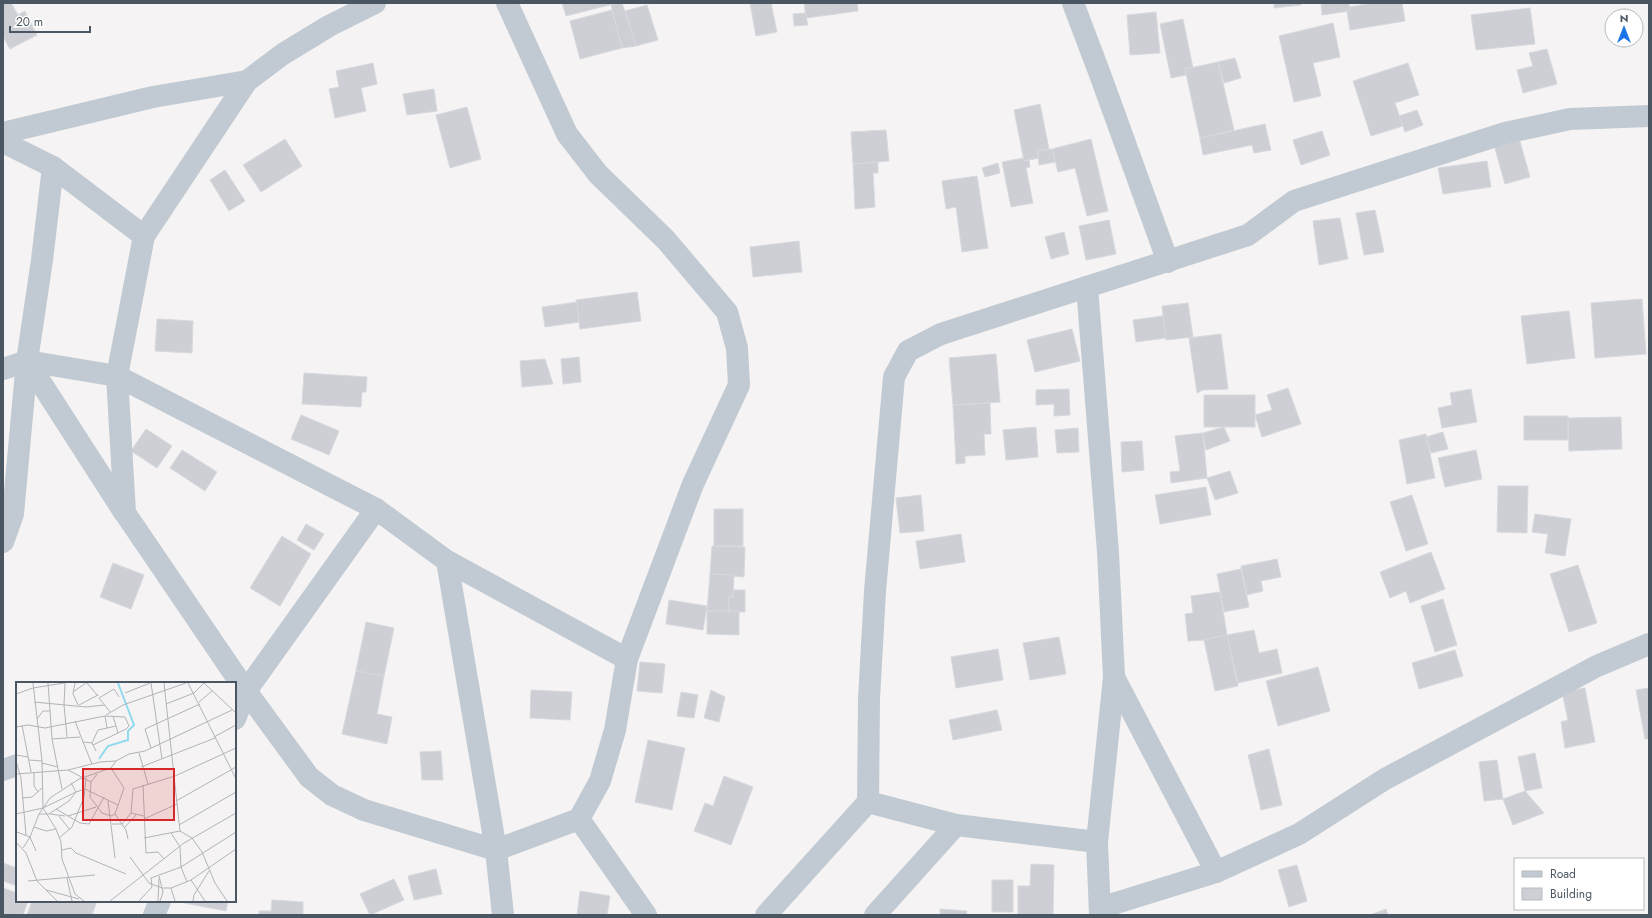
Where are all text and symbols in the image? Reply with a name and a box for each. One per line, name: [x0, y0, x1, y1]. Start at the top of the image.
scale bar: [10, 8, 90, 34]
north arrow: [1604, 8, 1644, 48]
text: N: [1620, 10, 1628, 26]
text: 20 m: [16, 13, 43, 31]
inset map: [16, 682, 236, 902]
legend: [1514, 858, 1644, 910]
text: Road: [1550, 865, 1576, 883]
text: Building: [1550, 885, 1592, 903]

